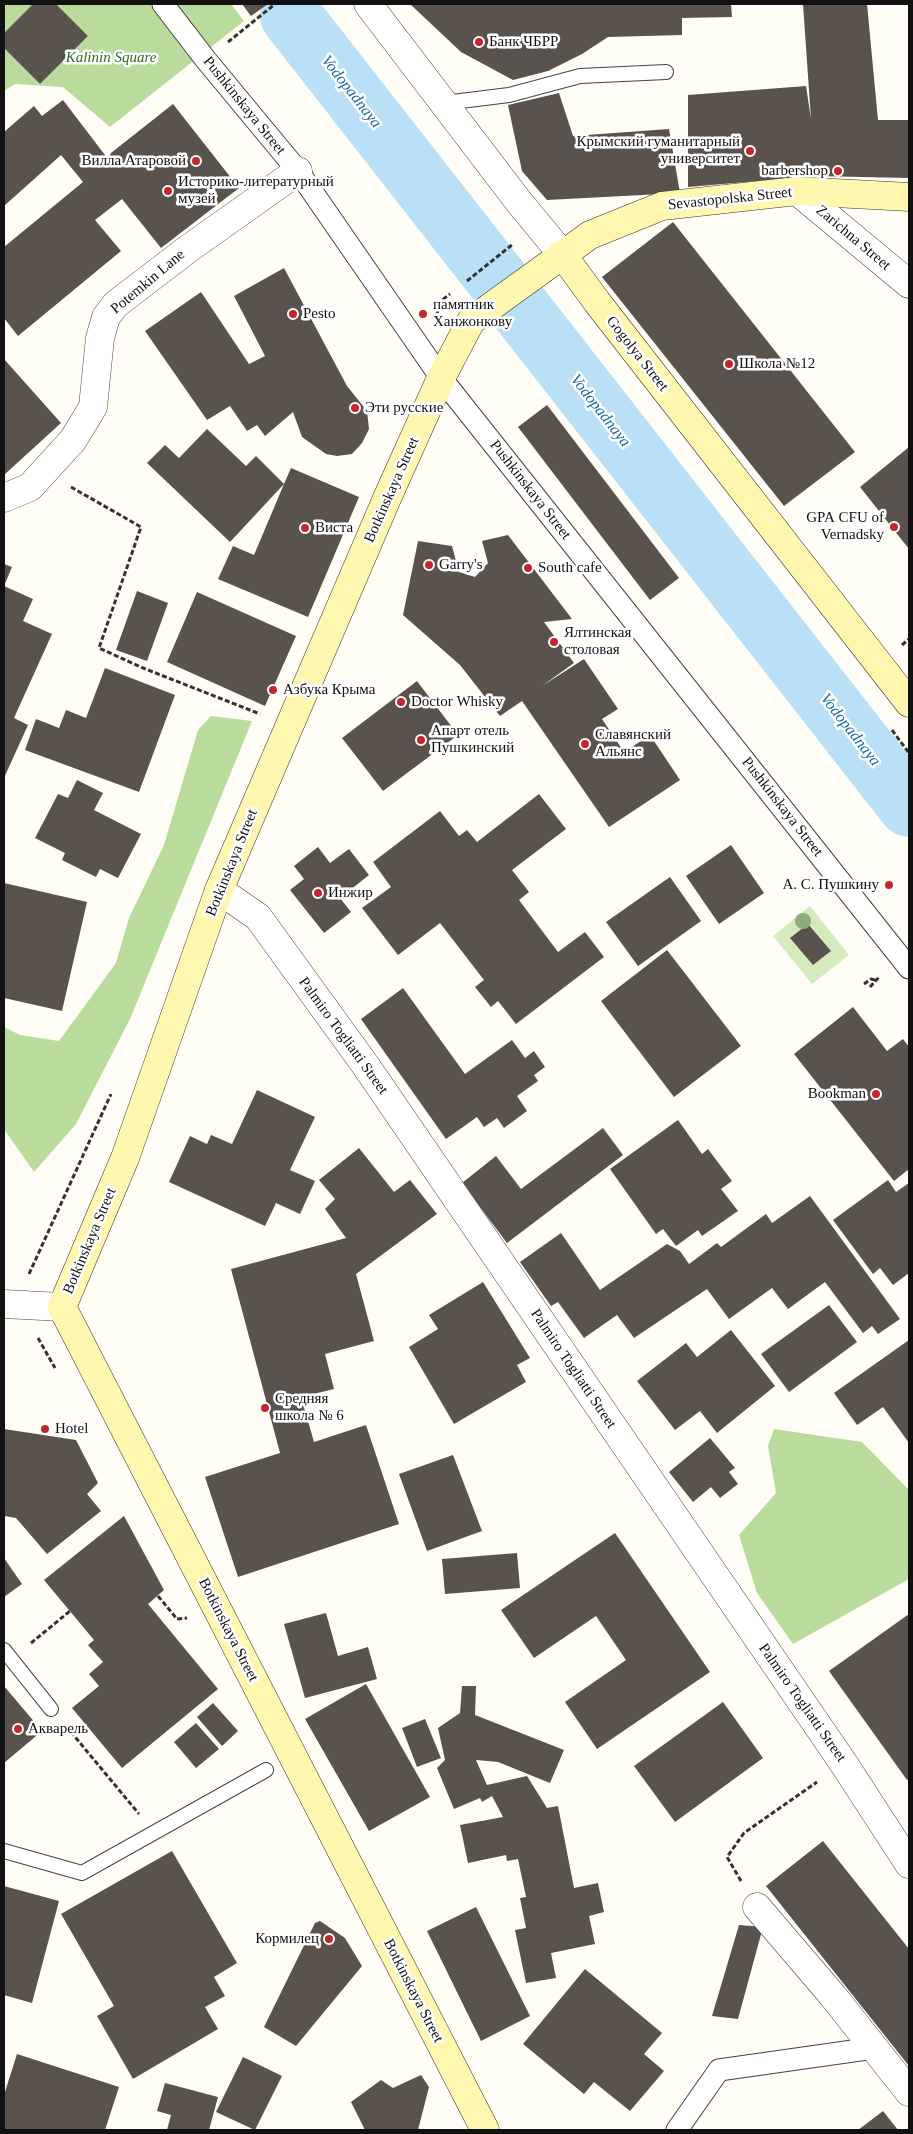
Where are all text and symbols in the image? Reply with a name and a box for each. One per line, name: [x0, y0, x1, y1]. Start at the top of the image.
place label: Банк ЧБРР: [489, 33, 558, 51]
marker: Банк ЧБРР: [473, 36, 485, 48]
park label: Kalinin Square: [66, 49, 156, 67]
water label: Vodopadnaya: [317, 52, 385, 132]
street label: Pushkinskaya Street: [199, 53, 289, 159]
place label: Крымский гуманитарный университет: [577, 133, 740, 168]
marker: Крымский гуманитарный университет: [744, 145, 756, 157]
place label: Вилла Атаровой: [82, 152, 186, 170]
marker: Вилла Атаровой: [190, 155, 202, 167]
place label: barbershop: [761, 162, 828, 180]
marker: barbershop: [832, 165, 844, 177]
place label: Историко-литературный музей: [178, 173, 334, 208]
street label: Sevastopolska Street: [667, 184, 793, 214]
marker: Историко-литературный музей: [162, 185, 174, 197]
street label: Zarichna Street: [812, 202, 894, 274]
street label: Potemkin Lane: [107, 246, 189, 318]
place label: памятник Ханжонкову: [433, 296, 512, 331]
place label: Pesto: [303, 305, 336, 323]
marker: Pesto: [287, 308, 299, 320]
marker: памятник Ханжонкову: [417, 308, 429, 320]
street label: Gogolya Street: [602, 313, 672, 395]
place label: Школа №12: [739, 355, 815, 373]
marker: Школа №12: [723, 358, 735, 370]
water label: Vodopadnaya: [566, 371, 634, 451]
place label: Эти русские: [365, 399, 443, 417]
marker: Эти русские: [349, 402, 361, 414]
street label: Botkinskaya Street: [361, 434, 423, 546]
street label: Pushkinskaya Street: [486, 437, 574, 543]
place label: GPA CFU of Vernadsky: [806, 509, 884, 544]
place label: Виста: [315, 519, 353, 537]
marker: GPA CFU of Vernadsky: [888, 521, 900, 533]
marker: Виста: [299, 522, 311, 534]
place label: Garry's: [439, 556, 483, 574]
marker: Garry's: [423, 559, 435, 571]
place label: South cafe: [538, 559, 602, 577]
marker: South cafe: [522, 562, 534, 574]
place label: Ялтинская столовая: [564, 624, 631, 659]
marker: Ялтинская столовая: [548, 636, 560, 648]
place label: Азбука Крыма: [283, 681, 375, 699]
marker: Азбука Крыма: [267, 684, 279, 696]
water label: Vodopadnaya: [816, 690, 884, 770]
place label: Doctor Whisky: [411, 693, 503, 711]
marker: Doctor Whisky: [395, 696, 407, 708]
place label: Апарт отель Пушкинский: [431, 722, 514, 757]
place label: Славянский Альянс: [595, 726, 671, 761]
marker: Апарт отель Пушкинский: [415, 734, 427, 746]
marker: Славянский Альянс: [579, 738, 591, 750]
street label: Pushkinskaya Street: [738, 754, 826, 860]
street label: Botkinskaya Street: [202, 807, 262, 919]
place label: А. С. Пушкину: [782, 876, 879, 894]
marker: А. С. Пушкину: [883, 879, 895, 891]
place label: Инжир: [328, 884, 373, 902]
marker: Инжир: [312, 887, 324, 899]
street label: Palmiro Togliatti Street: [294, 974, 392, 1098]
place label: Bookman: [808, 1085, 866, 1103]
marker: Bookman: [870, 1088, 882, 1100]
street label: Botkinskaya Street: [59, 1185, 121, 1297]
street label: Palmiro Togliatti Street: [526, 1306, 620, 1432]
place label: Средняя школа № 6: [275, 1390, 344, 1425]
marker: Средняя школа № 6: [259, 1402, 271, 1414]
place label: Hotel: [55, 1420, 88, 1438]
marker: Hotel: [39, 1423, 51, 1435]
street label: Botkinskaya Street: [194, 1575, 262, 1685]
street label: Palmiro Togliatti Street: [754, 1640, 850, 1766]
place label: Акварель: [28, 1720, 88, 1738]
marker: Акварель: [12, 1723, 24, 1735]
place label: Кормилец: [255, 1930, 319, 1948]
marker: Кормилец: [323, 1933, 335, 1945]
street label: Botkinskaya Street: [379, 1936, 447, 2046]

